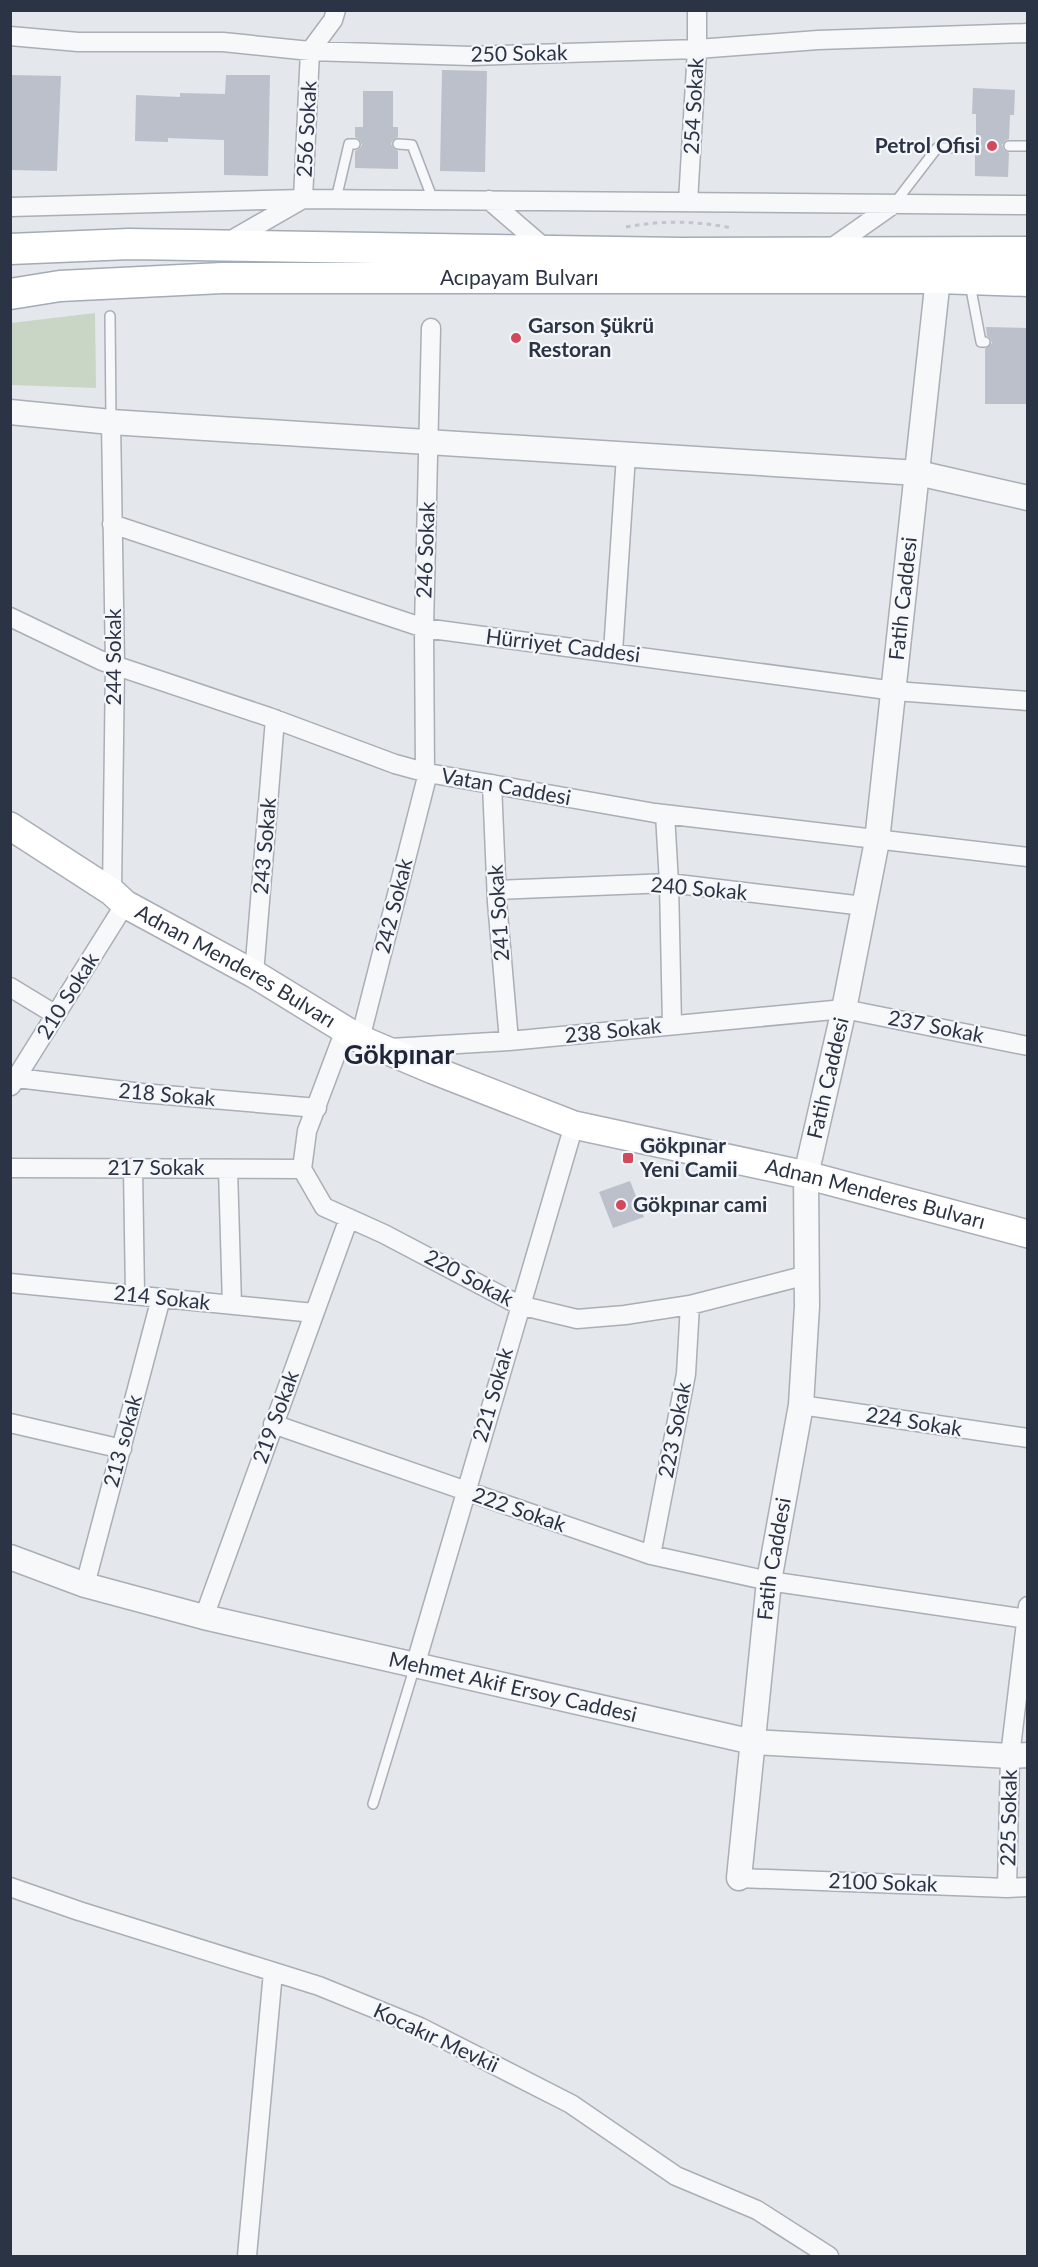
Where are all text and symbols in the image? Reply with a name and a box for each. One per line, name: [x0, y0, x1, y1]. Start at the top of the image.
street label: 250 Sokak: [470, 39, 568, 66]
street label: 254 Sokak: [677, 57, 708, 155]
street label: 256 Sokak: [290, 80, 321, 178]
place label: Petrol Ofisi: [875, 132, 980, 157]
marker: Petrol Ofisi: [985, 139, 999, 153]
street label: Acıpayam Bulvarı: [440, 264, 598, 289]
place label: Garson Şükrü Restoran: [528, 312, 654, 361]
marker: Garson Şükrü Restoran: [509, 331, 523, 345]
street label: 246 Sokak: [410, 501, 439, 599]
street label: Fatih Caddesi: [883, 535, 921, 661]
street label: 244 Sokak: [100, 608, 125, 705]
street label: Hürriyet Caddesi: [484, 623, 642, 666]
street label: Vatan Caddesi: [439, 762, 573, 809]
street label: 243 Sokak: [247, 796, 280, 895]
street label: 242 Sokak: [369, 855, 416, 956]
street label: 241 Sokak: [482, 864, 513, 962]
street label: 240 Sokak: [650, 871, 749, 904]
street label: Adnan Menderes Bulvarı: [132, 898, 341, 1032]
street label: 210 Sokak: [30, 947, 103, 1043]
street label: 237 Sokak: [886, 1004, 987, 1047]
street label: 238 Sokak: [563, 1012, 663, 1047]
street label: Fatih Caddesi: [801, 1015, 853, 1141]
district label: Gökpınar: [344, 1037, 454, 1070]
street label: 218 Sokak: [118, 1077, 217, 1110]
place label: Gökpınar Yeni Camii: [639, 1132, 738, 1181]
marker: Gökpınar Yeni Camii: [621, 1151, 635, 1165]
street label: Adnan Menderes Bulvarı: [763, 1153, 988, 1233]
street label: 217 Sokak: [108, 1154, 205, 1179]
place label: Gökpınar cami: [633, 1191, 767, 1216]
marker: Gökpınar cami: [614, 1198, 628, 1212]
street label: 220 Sokak: [421, 1243, 519, 1311]
street label: 214 Sokak: [113, 1279, 212, 1314]
street label: 221 Sokak: [466, 1344, 517, 1445]
street label: 219 Sokak: [246, 1366, 303, 1466]
street label: 223 Sokak: [652, 1379, 695, 1480]
street label: 213 sokak: [97, 1391, 146, 1490]
street label: 224 Sokak: [864, 1401, 964, 1440]
street label: 222 Sokak: [470, 1481, 570, 1536]
street label: Fatih Caddesi: [751, 1495, 795, 1621]
street label: Mehmet Akif Ersoy Caddesi: [387, 1645, 640, 1726]
street label: 225 Sokak: [994, 1769, 1021, 1867]
street label: 2100 Sokak: [828, 1867, 938, 1896]
street label: Kocakır Mevkii: [370, 1997, 503, 2077]

